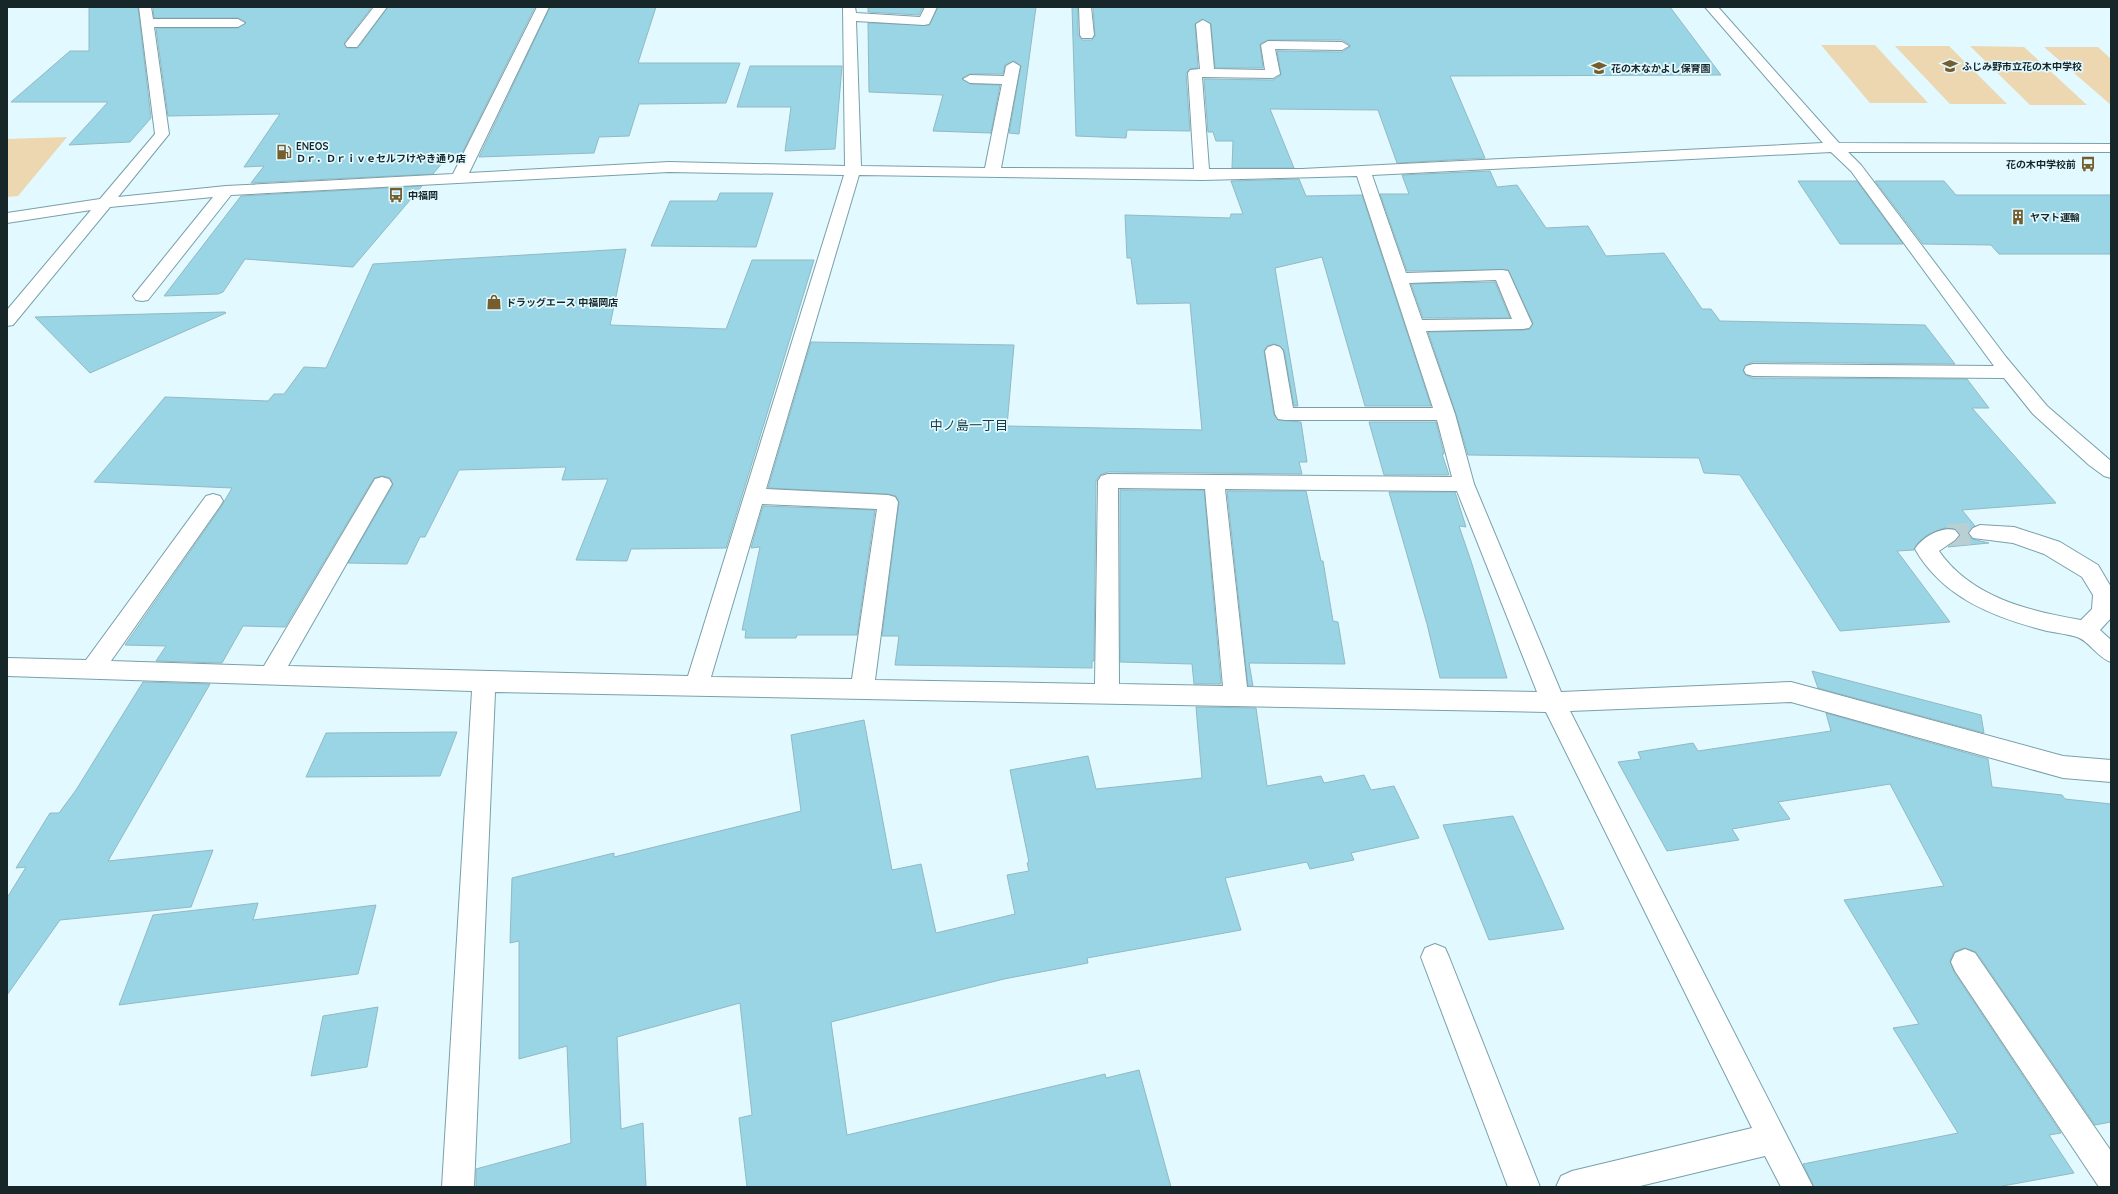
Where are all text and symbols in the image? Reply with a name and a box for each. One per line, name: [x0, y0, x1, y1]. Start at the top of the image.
school or university icon: ふじみ野市立花の木中学校: [1941, 57, 1959, 75]
school or university icon: 花の木なかよし保育園: [1590, 59, 1608, 77]
place label: ふじみ野市立花の木中学校: [1962, 60, 2082, 73]
place label: 花の木なかよし保育園: [1611, 62, 1711, 75]
place label: ENEOS Ｄｒ．Ｄｒｉｖｅセルフけやき通り店: [296, 140, 466, 165]
fuel station icon: ENEOS Ｄｒ．Ｄｒｉｖｅセルフけやき通り店: [275, 143, 293, 161]
bus stop icon: 花の木中学校前: [2079, 155, 2097, 173]
place label: 花の木中学校前: [2006, 158, 2076, 171]
bus stop icon: 中福岡: [387, 186, 405, 204]
place label: 中福岡: [408, 189, 438, 202]
building icon: ヤマト運輸: [2009, 208, 2027, 226]
place label: ヤマト運輸: [2030, 211, 2080, 224]
shop icon: ドラッグエース 中福岡店: [485, 293, 503, 311]
place label: ドラッグエース 中福岡店: [506, 296, 618, 309]
district label: 中ノ島一丁目: [930, 417, 1008, 433]

